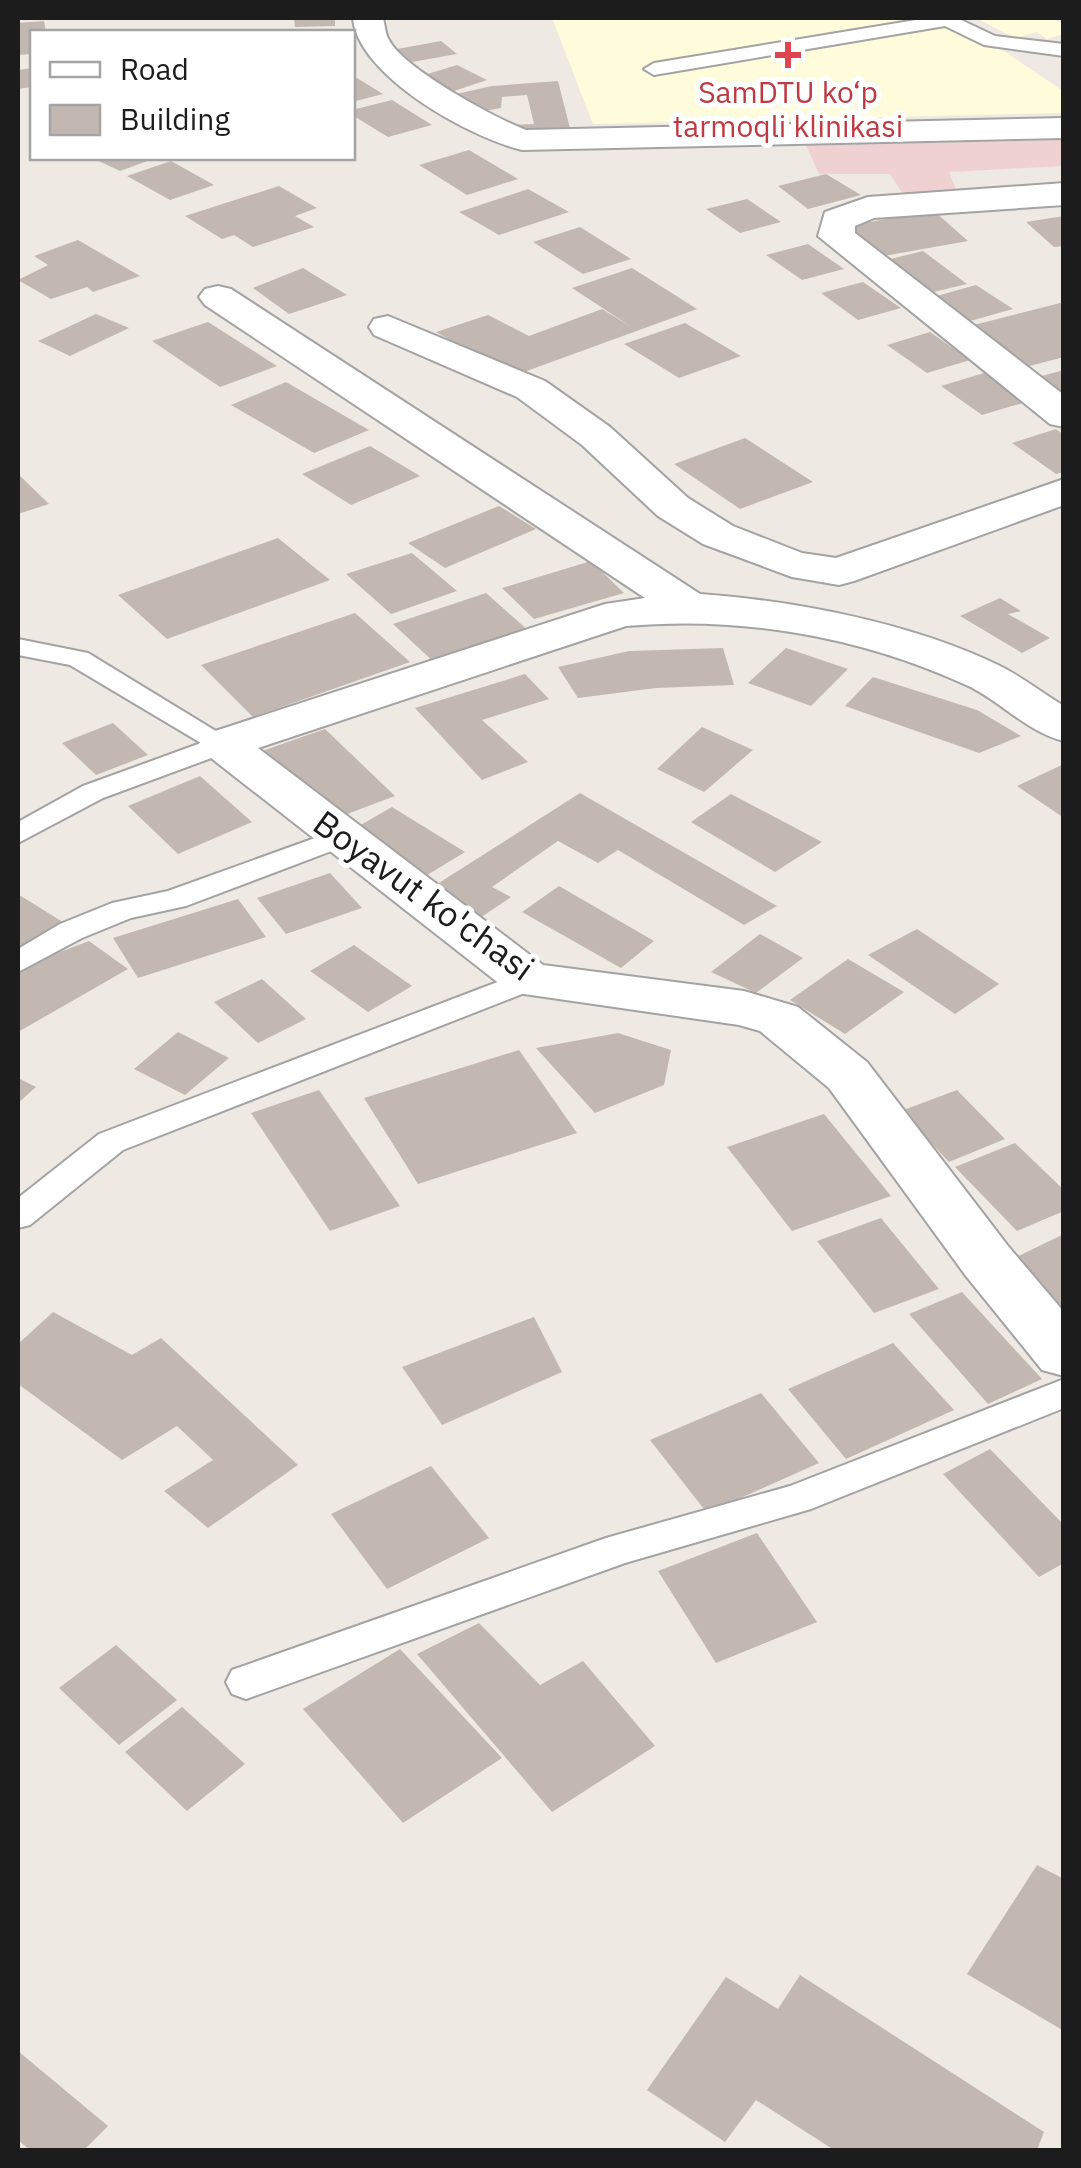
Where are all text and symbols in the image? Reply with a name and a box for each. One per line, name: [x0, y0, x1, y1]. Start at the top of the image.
legend: [30, 30, 355, 160]
marker: SamDTU ko‘p tarmoqli klinikasi: [775, 42, 801, 68]
text: Road: [120, 49, 189, 88]
place label: SamDTU ko‘p tarmoqli klinikasi: [673, 72, 903, 145]
text: Building: [120, 99, 230, 138]
street label: Boyavut ko'chasi: [305, 799, 543, 991]

